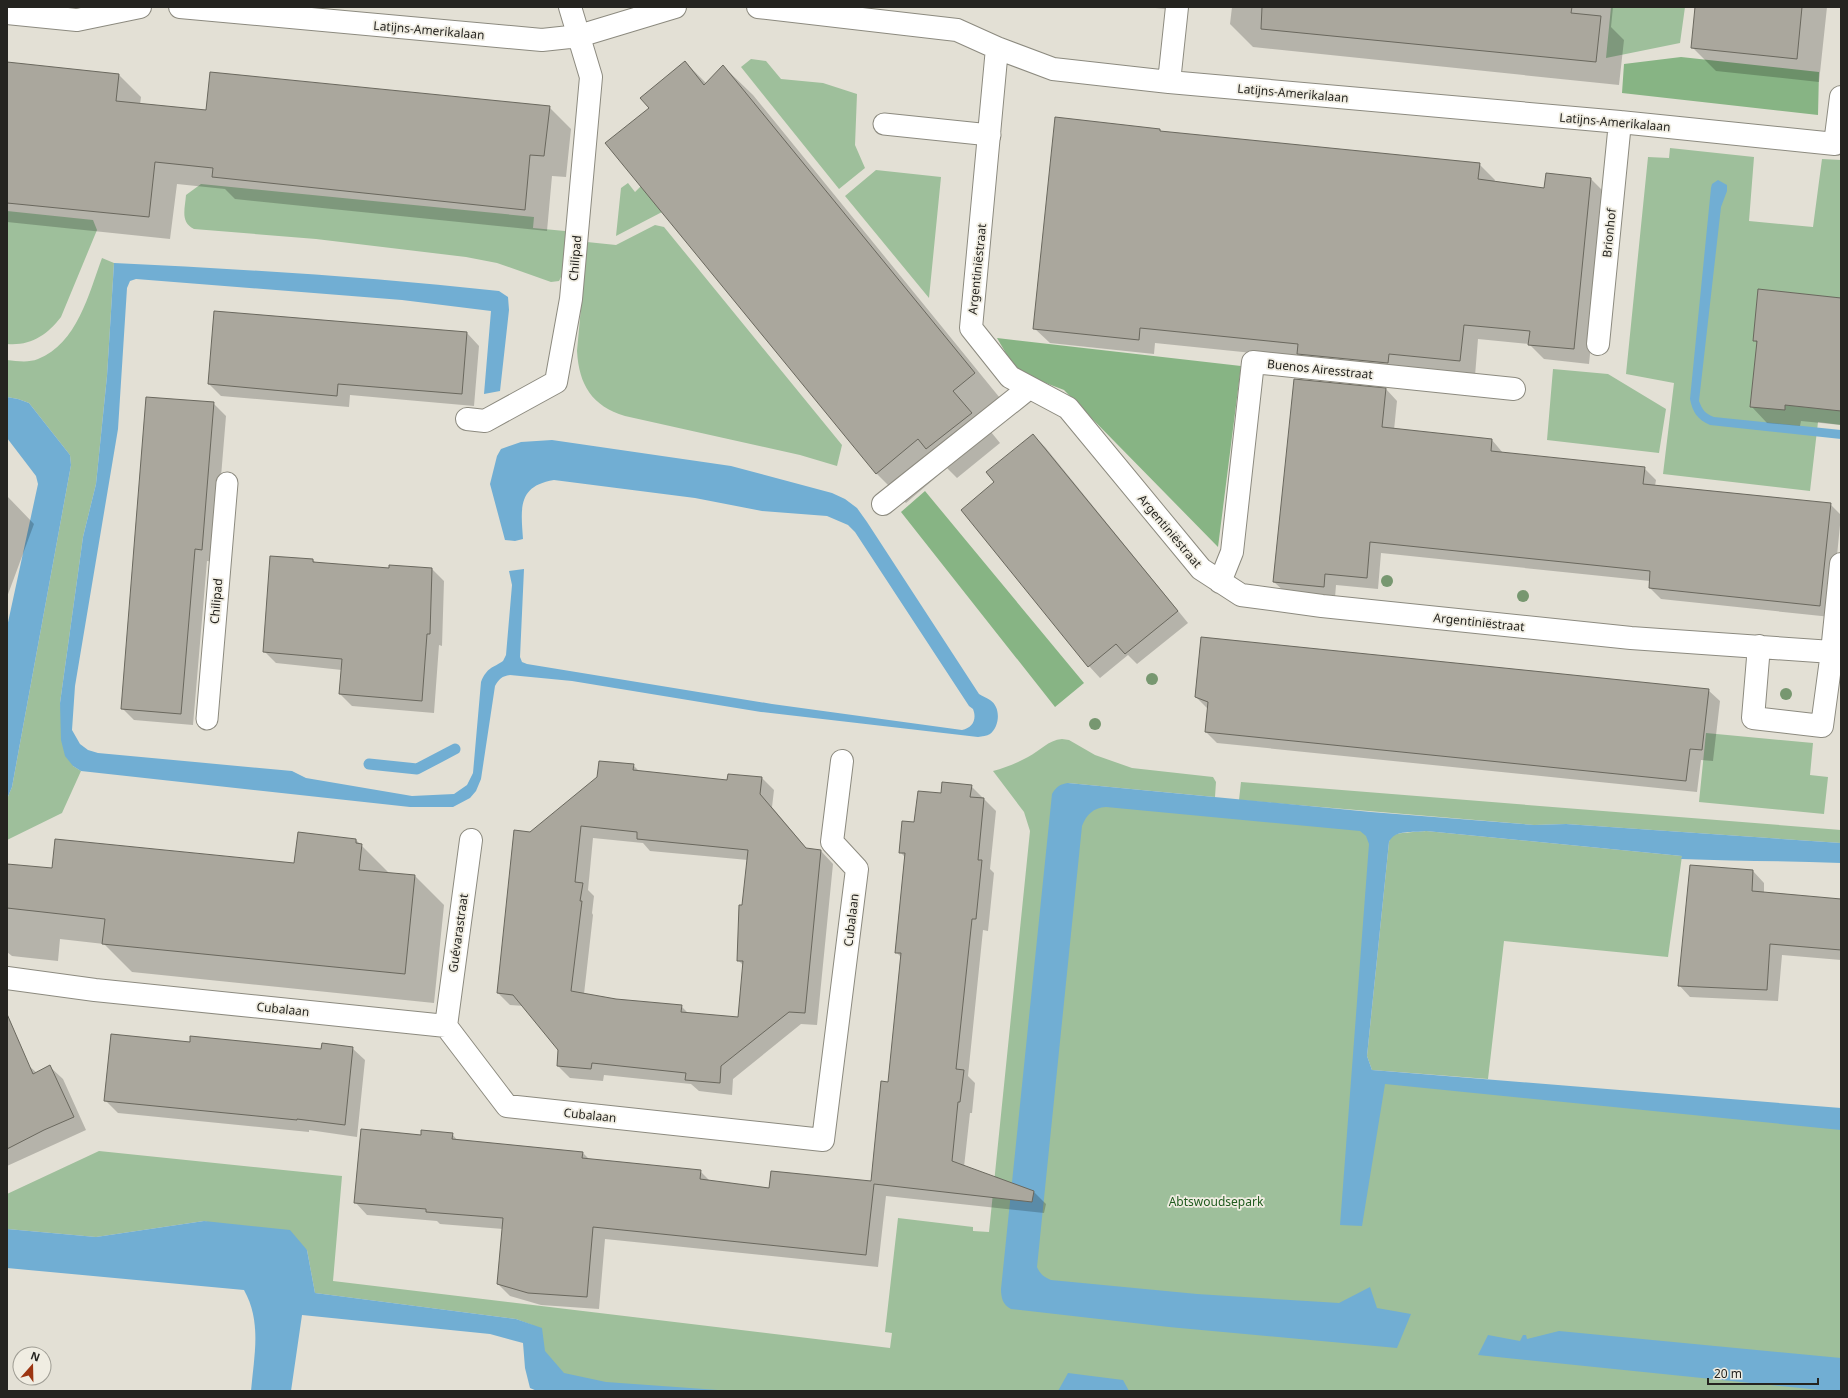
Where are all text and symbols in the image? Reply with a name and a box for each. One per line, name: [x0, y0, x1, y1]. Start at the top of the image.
street label: Latijns-Amerikalaan: [373, 17, 485, 43]
street label: Latijns-Amerikalaan: [1237, 80, 1349, 106]
street label: Latijns-Amerikalaan: [1559, 109, 1671, 135]
street label: Brionhof: [1598, 207, 1620, 258]
street label: Argentiniëstraat: [964, 222, 990, 315]
street label: Chilipad: [565, 234, 585, 282]
street label: Buenos Airesstraat: [1266, 355, 1374, 383]
street label: Argentiniëstraat: [1134, 491, 1206, 572]
street label: Chilipad: [206, 577, 226, 625]
street label: Argentiniëstraat: [1433, 609, 1526, 635]
street label: Guévarastraat: [444, 892, 472, 974]
street label: Cubalaan: [839, 893, 863, 947]
street label: Cubalaan: [256, 998, 310, 1020]
street label: Cubalaan: [563, 1104, 617, 1126]
park label: Abtswoudsepark: [1169, 1193, 1264, 1210]
north arrow: [12, 1346, 52, 1386]
text: N: [29, 1348, 42, 1365]
scale bar: [1708, 1360, 1818, 1386]
text: 20 m: [1714, 1365, 1742, 1382]

